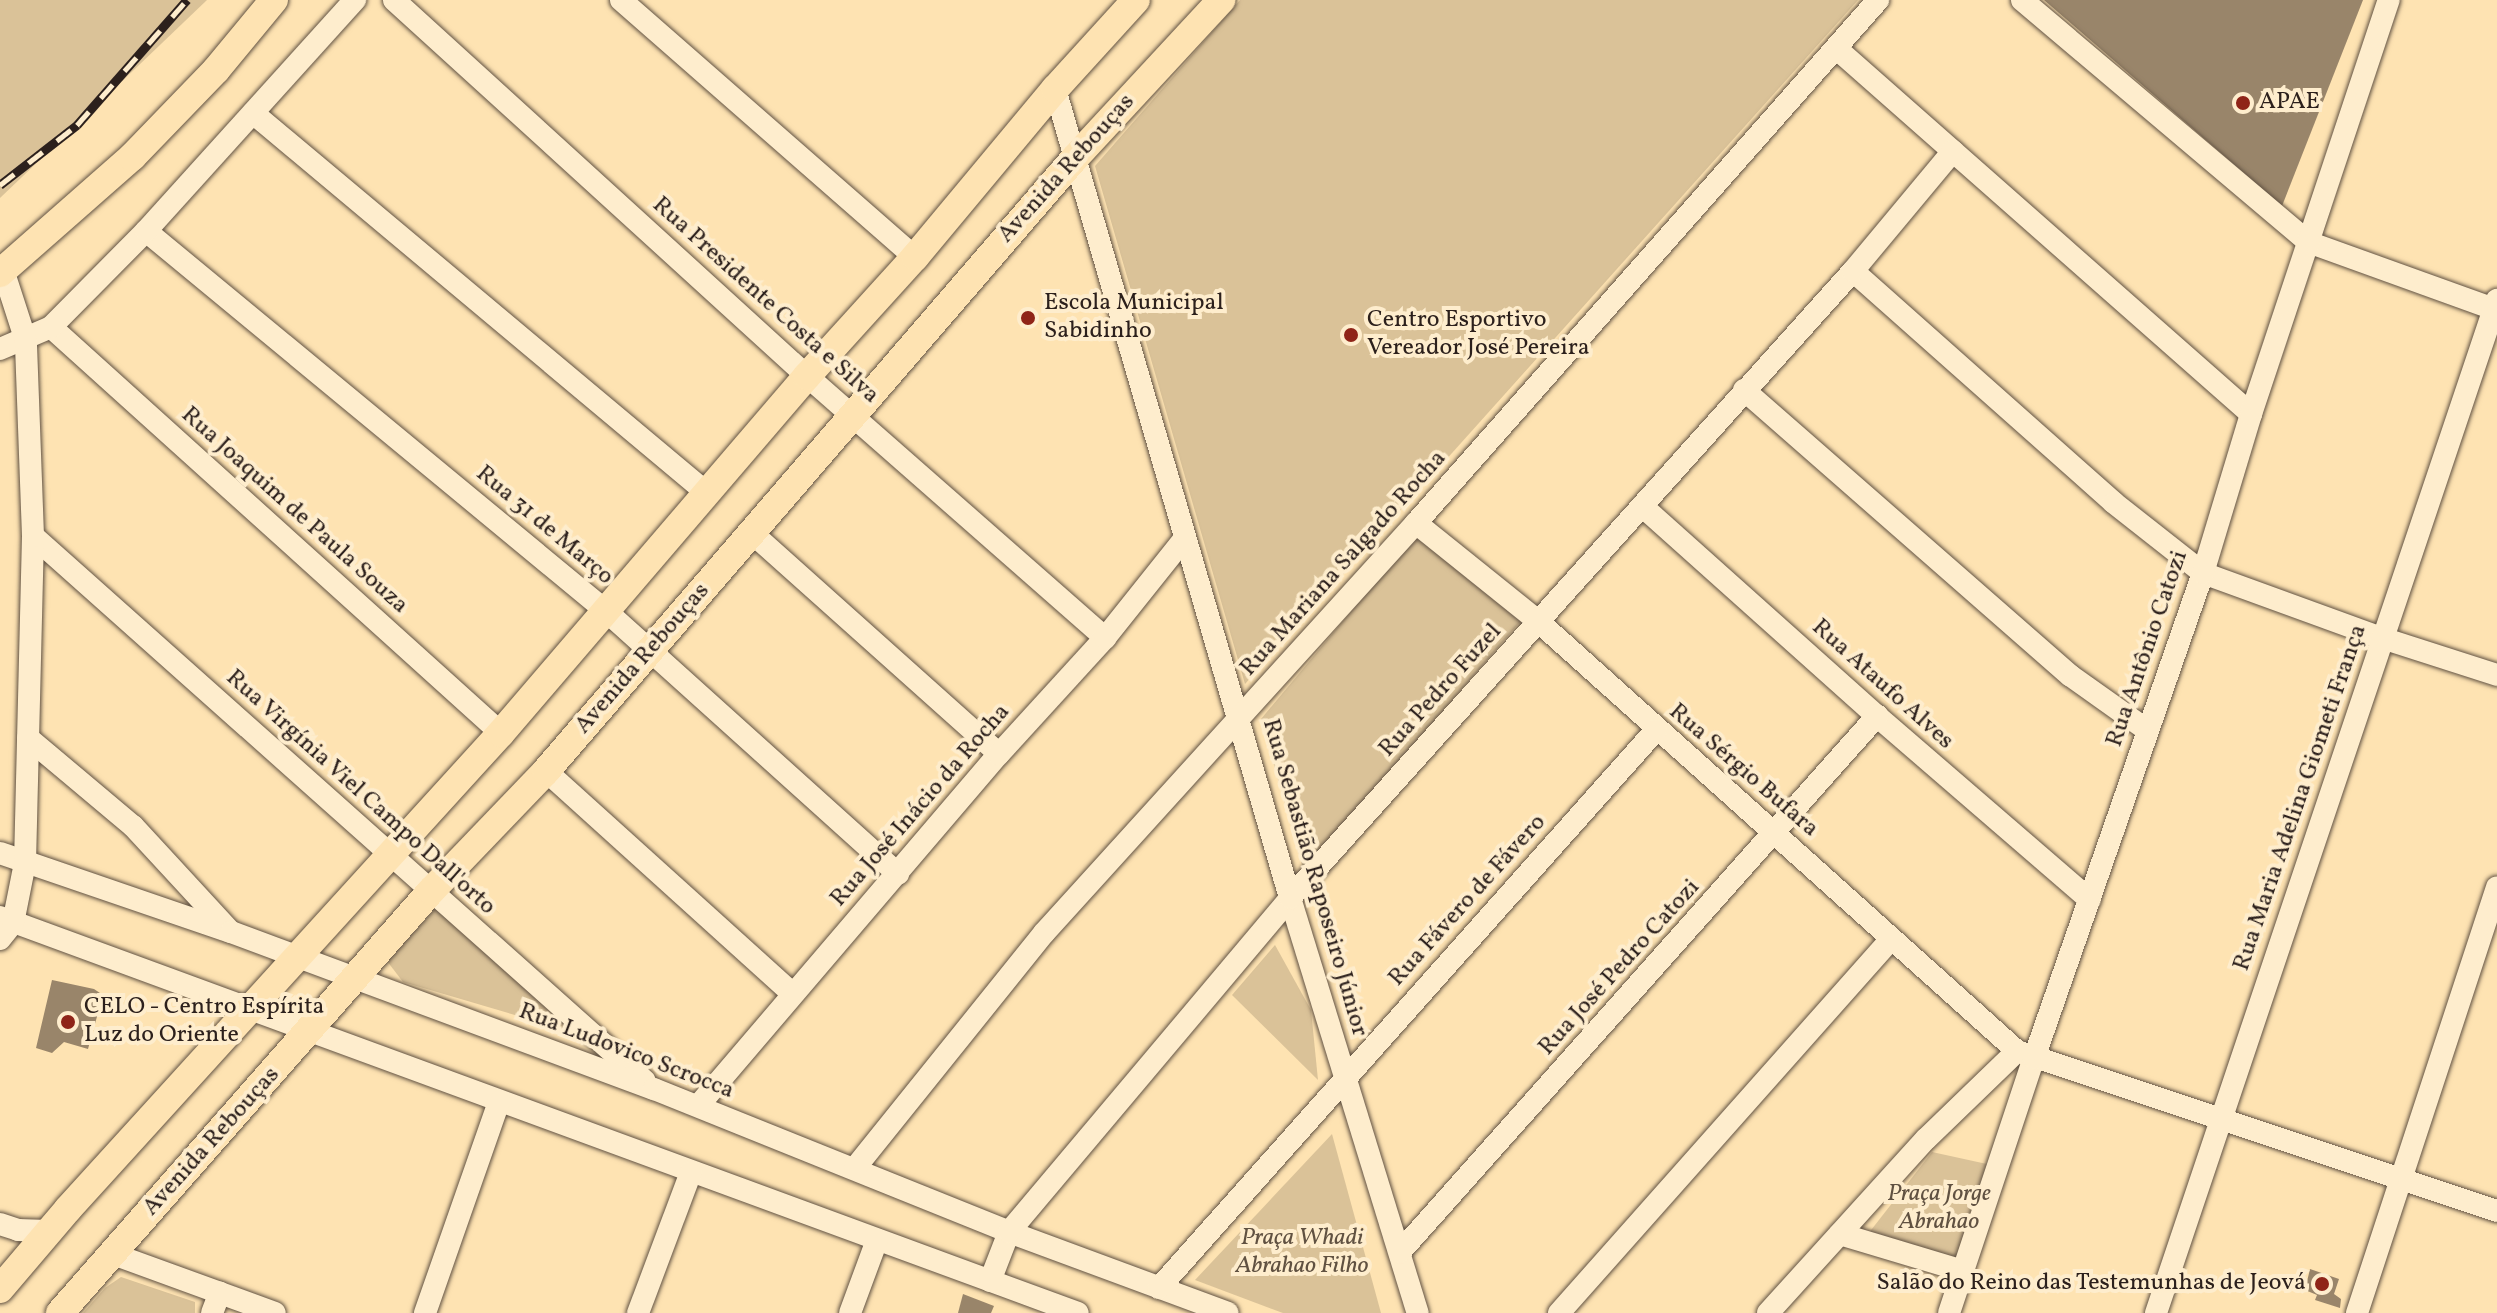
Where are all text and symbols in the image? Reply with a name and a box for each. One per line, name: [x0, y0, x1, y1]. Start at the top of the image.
street label: Avenida Rebouças: [992, 88, 1142, 250]
place label: APAE: [2259, 89, 2320, 117]
marker: APAE: [2234, 94, 2252, 112]
street label: Rua Presidente Costa e Silva: [646, 191, 884, 411]
place label: Escola Municipal Sabidinho: [1044, 290, 1224, 346]
place label: Centro Esportivo Vereador José Pereira: [1367, 307, 1590, 363]
marker: Escola Municipal Sabidinho: [1019, 309, 1037, 327]
marker: Centro Esportivo Vereador José Pereira: [1342, 326, 1360, 344]
street label: Rua Joaquim de Paula Souza: [174, 401, 414, 621]
street label: Rua Mariana Salgado Rocha: [1235, 445, 1453, 683]
street label: Rua 31 de Março: [469, 460, 619, 592]
street label: Rua Antônio Catozi: [2101, 547, 2195, 751]
street label: Avenida Rebouças: [570, 578, 716, 740]
street label: Rua Ataufo Alves: [1805, 614, 1959, 756]
street label: Rua Pedro Fuzel: [1374, 618, 1508, 764]
street label: Rua Maria Adelina Giometi França: [2228, 621, 2374, 975]
street label: Rua Virgínia Viel Campo Dall'orto: [219, 664, 501, 922]
street label: Rua Sérgio Bufara: [1662, 698, 1824, 844]
street label: Rua José Inácio da Rocha: [825, 699, 1017, 913]
street label: Rua Sebastião Raposeiro Júnior: [1255, 716, 1373, 1040]
street label: Rua Fávero de Fávero: [1383, 809, 1553, 993]
street label: Rua José Pedro Catozi: [1533, 874, 1707, 1062]
place label: CELO - Centro Espírita Luz do Oriente: [84, 994, 325, 1050]
street label: Rua Ludovico Scrocca: [514, 998, 738, 1106]
marker: CELO - Centro Espírita Luz do Oriente: [59, 1013, 77, 1031]
street label: Avenida Rebouças: [137, 1061, 287, 1223]
park label: Praça Jorge Abrahao: [1887, 1181, 1991, 1237]
park label: Praça Whadi Abrahao Filho: [1236, 1225, 1368, 1281]
place label: Salão do Reino das Testemunhas de Jeová: [1876, 1270, 2306, 1298]
marker: Salão do Reino das Testemunhas de Jeová: [2313, 1275, 2331, 1293]

